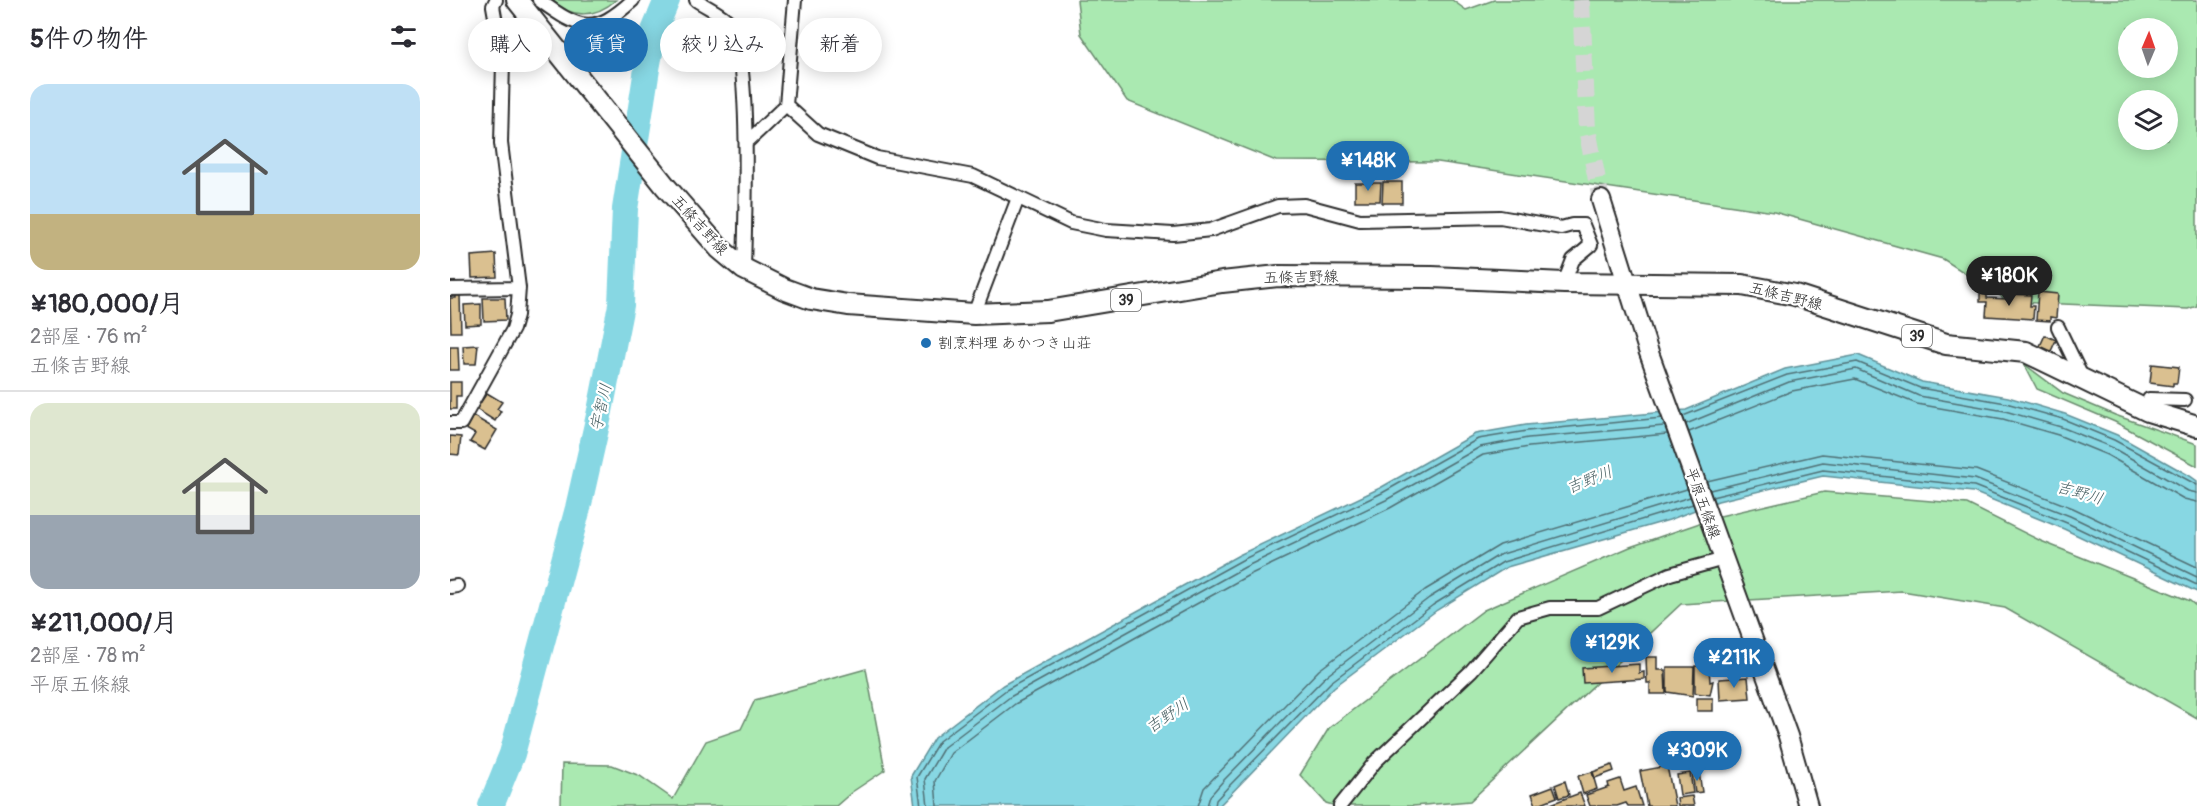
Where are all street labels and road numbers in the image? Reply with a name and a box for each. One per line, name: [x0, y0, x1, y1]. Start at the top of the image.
street label: 五條吉野線: [667, 191, 732, 260]
street label: 五條吉野線: [1263, 267, 1339, 288]
street label: 五條吉野線: [1747, 278, 1825, 315]
road number: 39: [1111, 289, 1141, 311]
road number: 39: [1902, 325, 1932, 347]
street label: 平原五條線: [1681, 465, 1724, 542]

